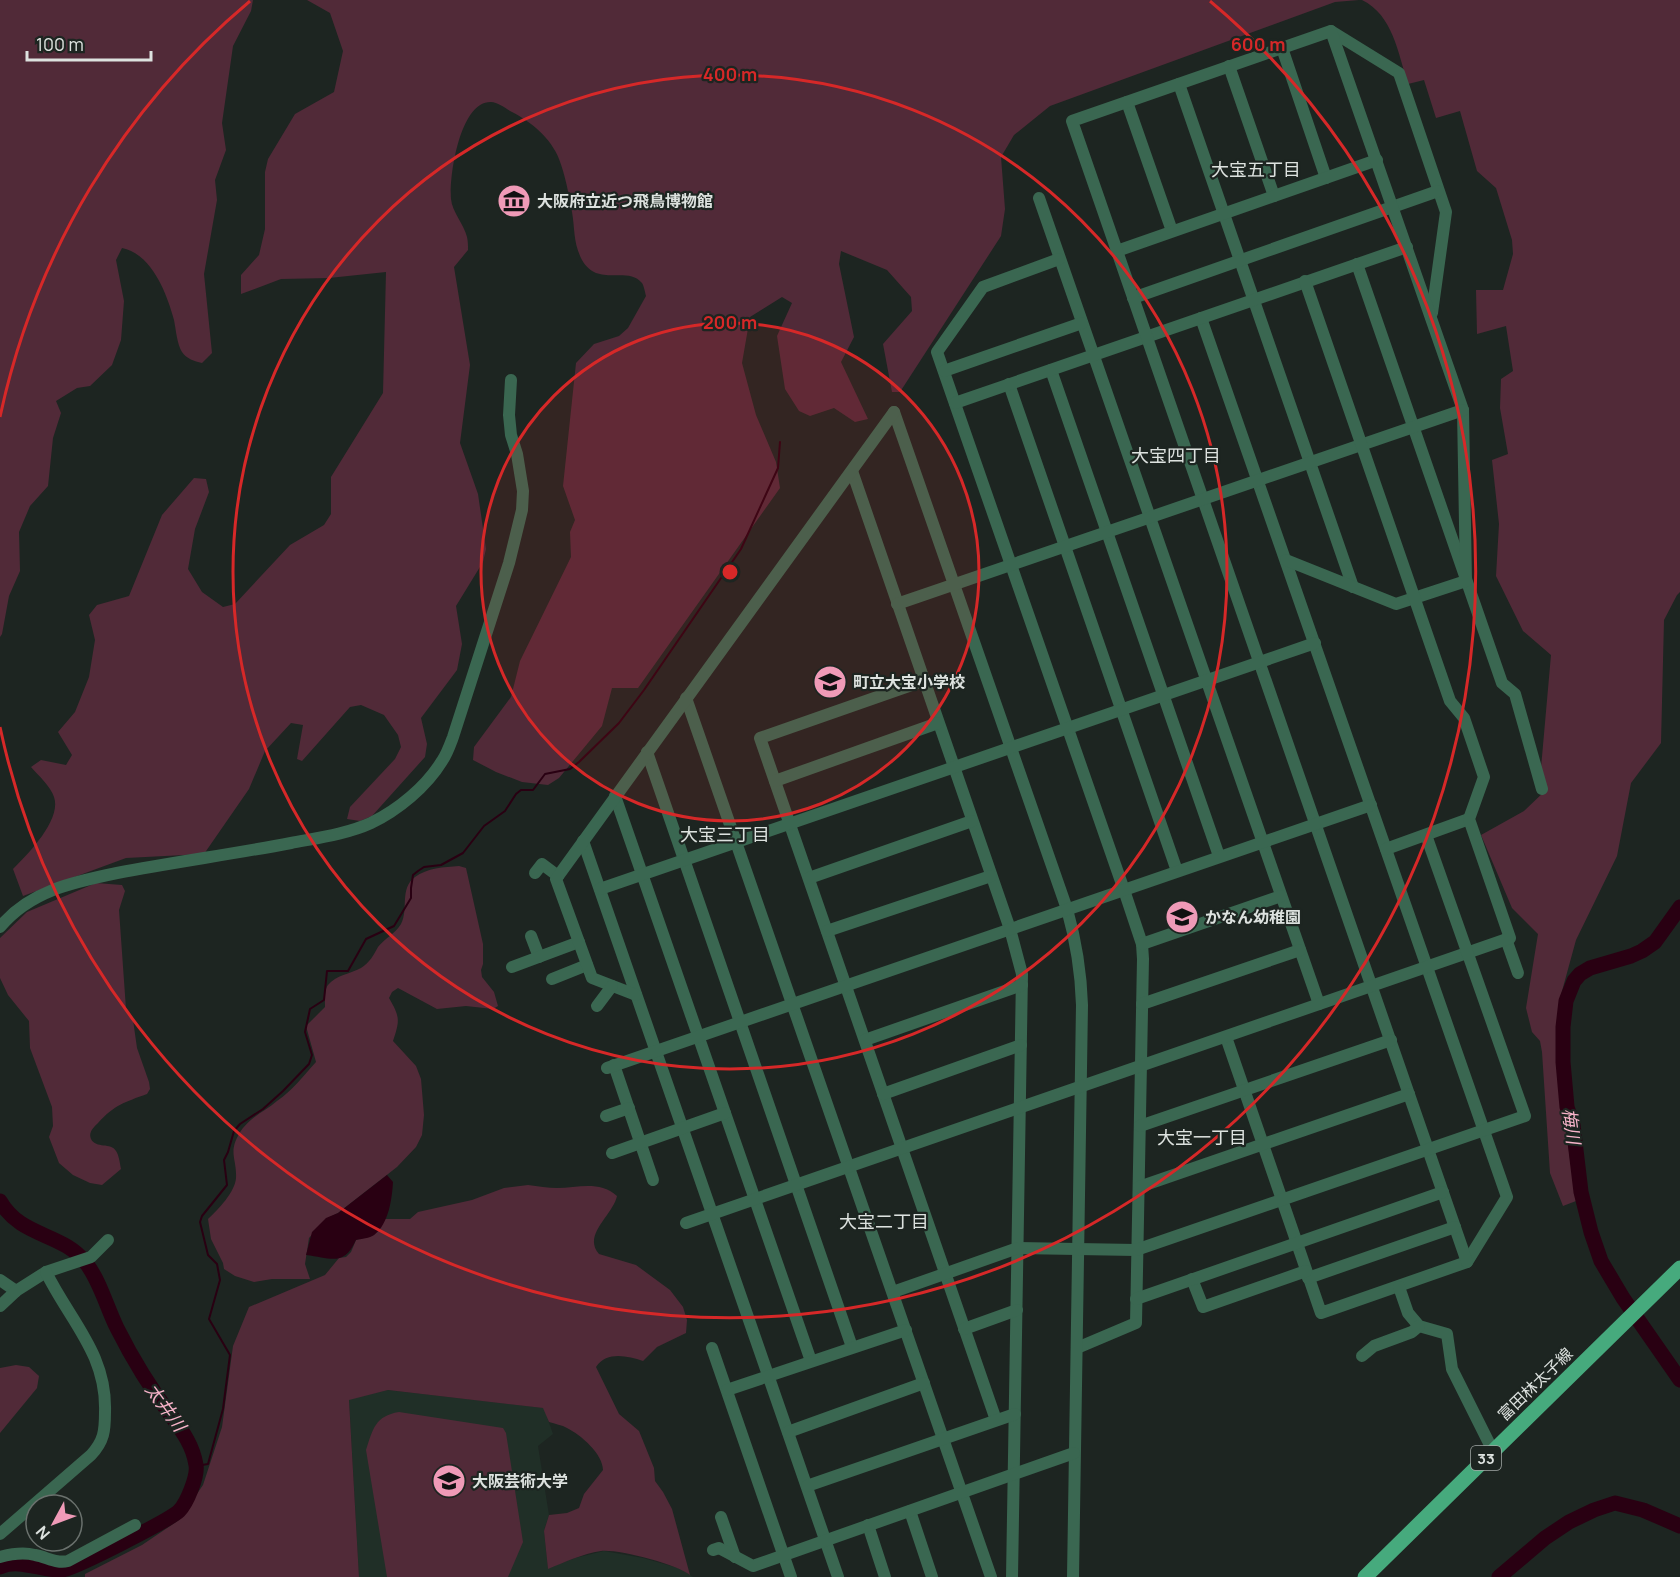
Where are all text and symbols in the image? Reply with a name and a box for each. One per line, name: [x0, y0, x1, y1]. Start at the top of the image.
scale bar: [27, 24, 152, 62]
text: 100 m: [36, 32, 84, 56]
text: 600 m: [1231, 32, 1285, 56]
text: 400 m: [703, 62, 757, 86]
district label: 大宝五丁目: [1211, 157, 1301, 181]
museum icon: 大阪府立近つ飛鳥博物館: [496, 183, 532, 219]
place label: 大阪府立近つ飛鳥博物館: [537, 190, 713, 212]
text: 200 m: [703, 310, 757, 334]
district label: 大宝四丁目: [1131, 443, 1221, 467]
centre of rings: [720, 562, 740, 582]
school or university icon: 町立大宝小学校: [812, 664, 848, 700]
place label: 町立大宝小学校: [853, 671, 965, 693]
district label: 大宝三丁目: [680, 822, 770, 846]
school or university icon: かなん幼稚園: [1164, 899, 1200, 935]
place label: かなん幼稚園: [1205, 906, 1301, 928]
water label: 梅川: [1558, 1107, 1587, 1147]
district label: 大宝一丁目: [1157, 1125, 1247, 1149]
district label: 大宝二丁目: [839, 1209, 929, 1233]
street label: 富田林太子線: [1493, 1343, 1577, 1425]
water label: 太井川: [140, 1378, 193, 1438]
road number: 33: [1471, 1446, 1501, 1470]
school or university icon: 大阪芸術大学: [431, 1463, 467, 1499]
place label: 大阪芸術大学: [472, 1470, 568, 1492]
north arrow: [24, 1493, 84, 1553]
text: N: [31, 1521, 55, 1544]

